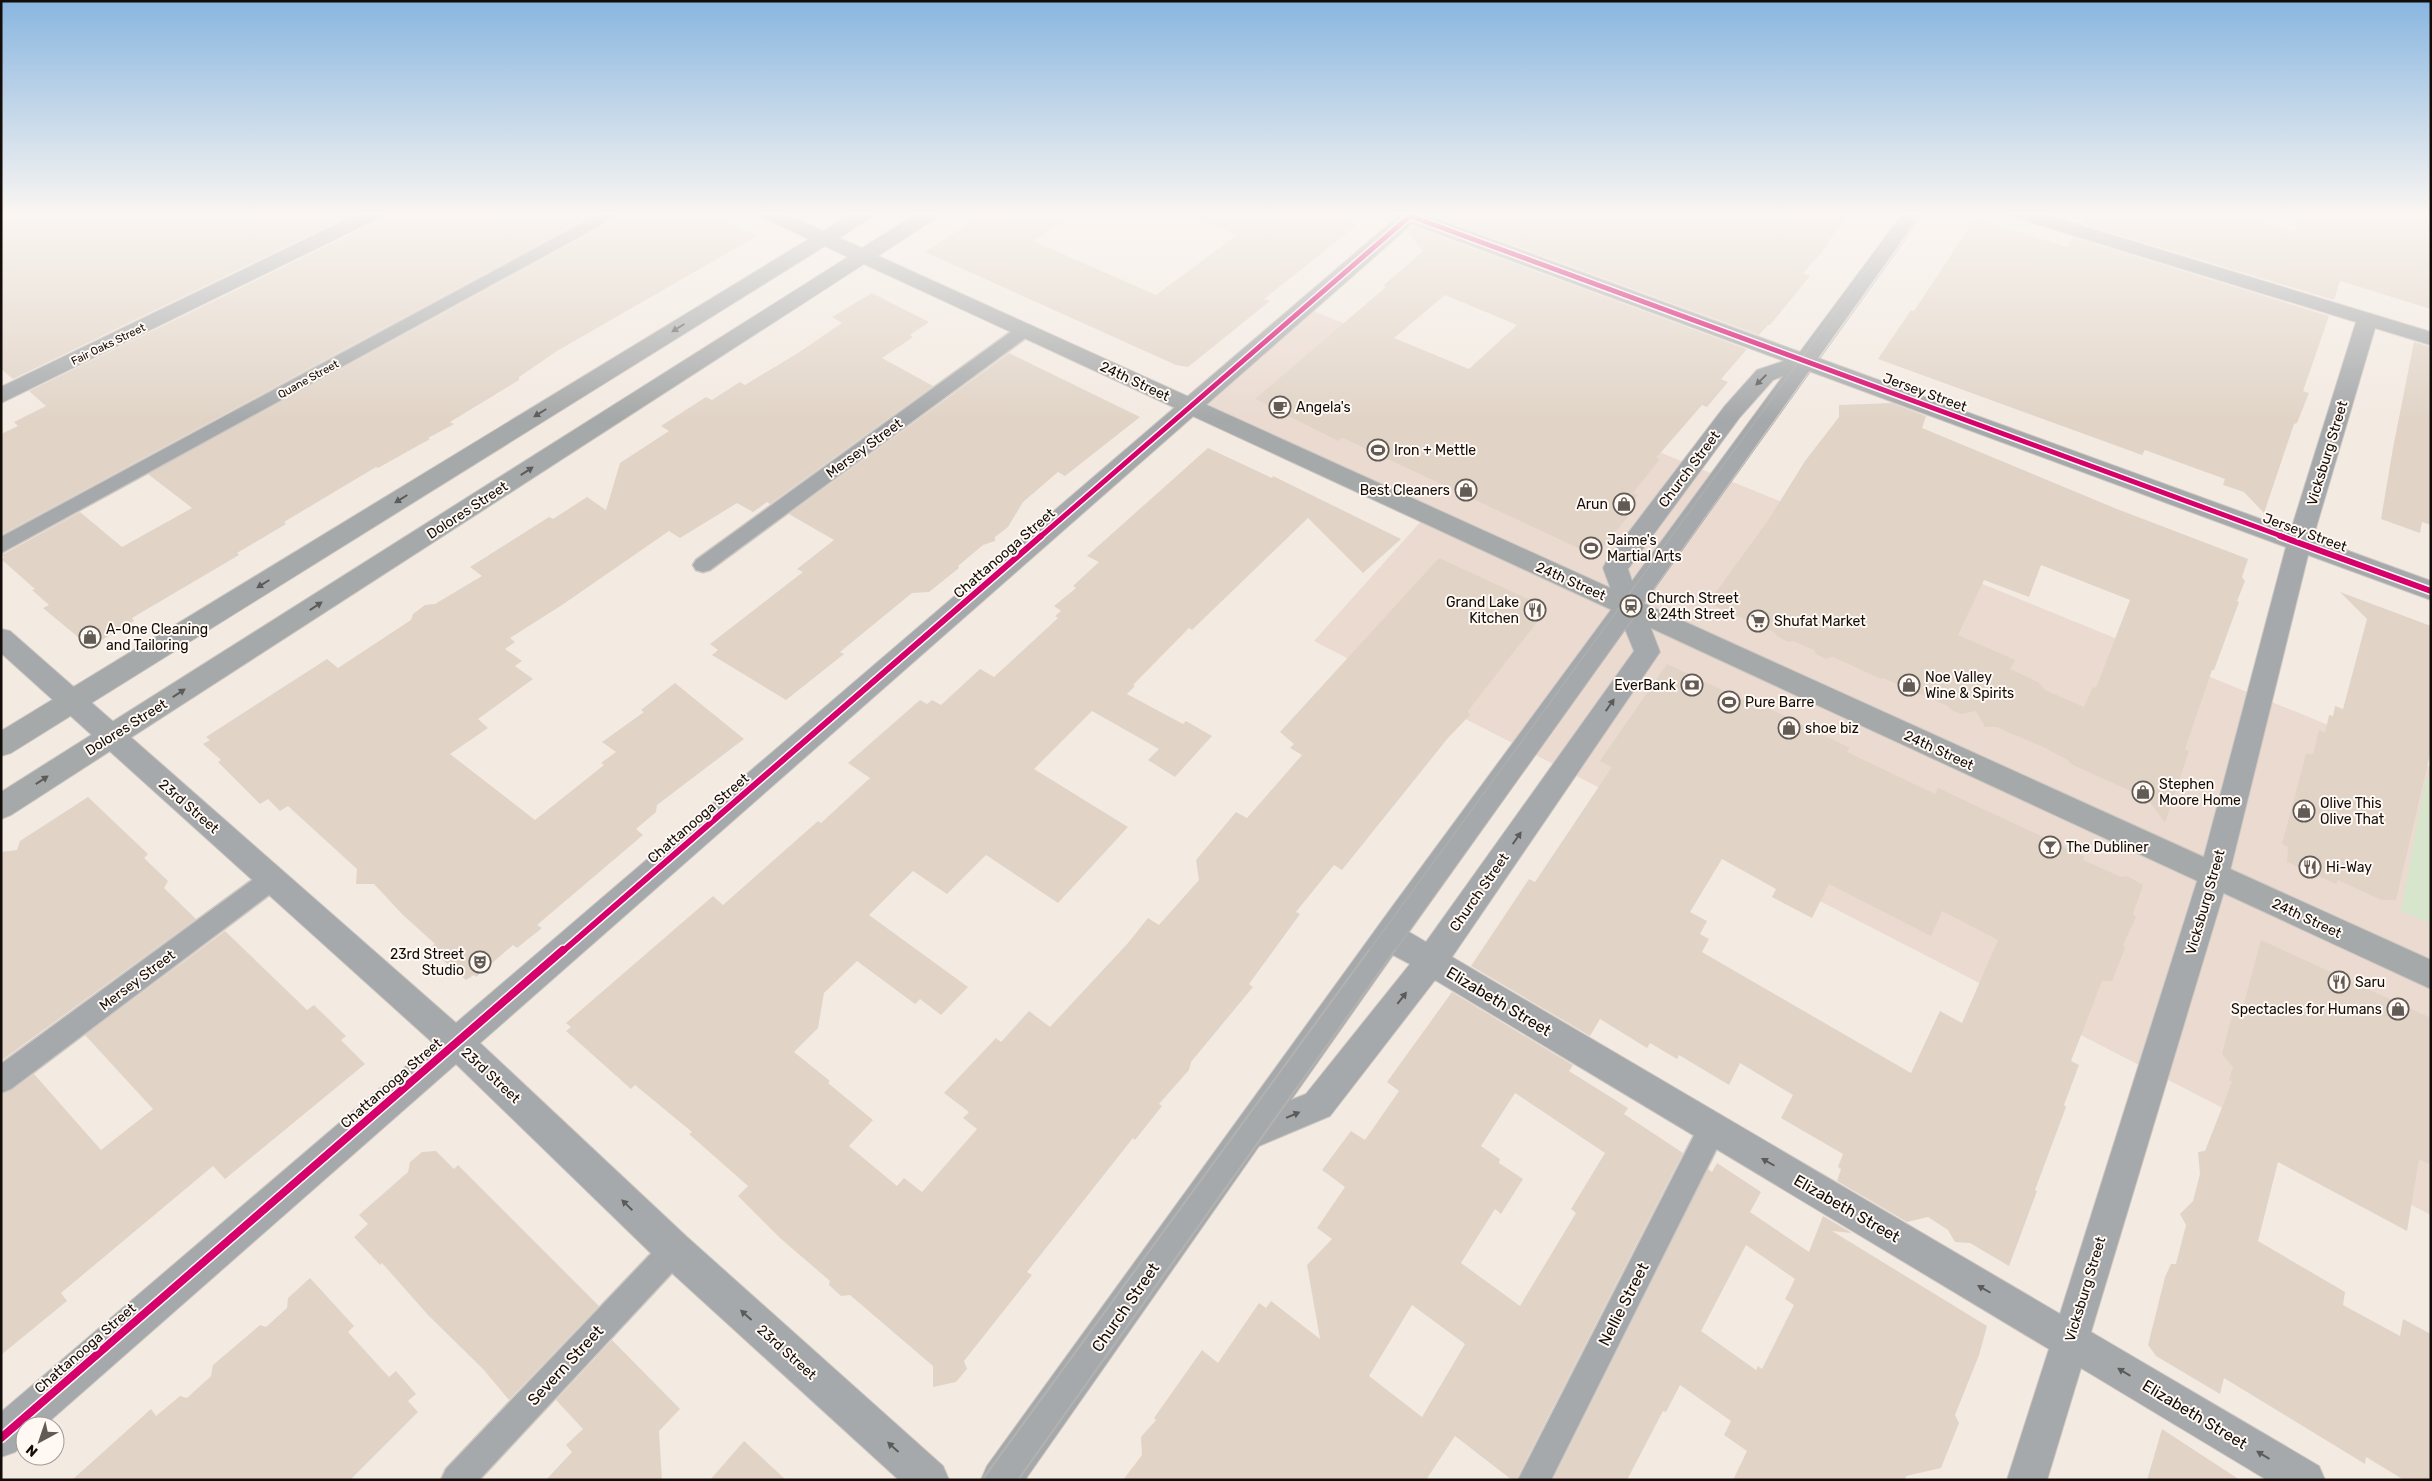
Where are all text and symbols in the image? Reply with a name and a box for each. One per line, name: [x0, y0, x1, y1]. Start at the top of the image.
street label: Fair Oaks Street: [69, 321, 148, 368]
one-way arrow: [671, 324, 684, 333]
street label: Quane Street: [276, 357, 342, 401]
street label: 24th Street: [1097, 358, 1173, 405]
street label: Jersey Street: [1881, 369, 1970, 416]
one-way arrow: [1755, 375, 1767, 386]
cafe icon: Angela's: [1268, 395, 1292, 419]
street label: Vicksburg Street: [2303, 398, 2352, 508]
place label: Angela's: [1296, 399, 1351, 416]
one-way arrow: [533, 409, 546, 418]
street label: Mersey Street: [823, 415, 906, 482]
street label: Church Street: [1655, 427, 1724, 511]
sports icon: Iron + Mettle: [1366, 438, 1390, 462]
place label: Iron + Mettle: [1394, 442, 1476, 459]
one-way arrow: [520, 466, 534, 476]
street label: Dolores Street: [424, 478, 511, 543]
shop icon: Best Cleaners: [1454, 478, 1478, 502]
place label: Best Cleaners: [1360, 482, 1450, 499]
shop icon: Arun: [1612, 492, 1636, 516]
one-way arrow: [395, 494, 408, 503]
place label: Arun: [1576, 496, 1608, 513]
street label: Chattanooga Street: [950, 504, 1059, 602]
street label: Jersey Street: [2261, 509, 2350, 556]
place label: Jaime's Martial Arts: [1607, 532, 1682, 565]
sports icon: Jaime's Martial Arts: [1579, 536, 1603, 560]
street label: 24th Street: [1533, 559, 1609, 605]
one-way arrow: [256, 580, 270, 589]
place label: Church Street & 24th Street: [1647, 590, 1739, 623]
place label: Grand Lake Kitchen: [1446, 594, 1519, 627]
station icon: Church Street & 24th Street: [1619, 594, 1643, 618]
restaurant icon: Grand Lake Kitchen: [1523, 598, 1547, 622]
one-way arrow: [310, 601, 323, 611]
supermarket icon: Shufat Market: [1746, 609, 1770, 633]
place label: Shufat Market: [1774, 613, 1866, 630]
place label: A-One Cleaning and Tailoring: [106, 621, 208, 654]
shop icon: A-One Cleaning and Tailoring: [78, 625, 102, 649]
place label: Noe Valley Wine & Spirits: [1925, 669, 2014, 702]
bank icon: EverBank: [1680, 673, 1704, 697]
shop icon: Noe Valley Wine & Spirits: [1897, 673, 1921, 697]
place label: EverBank: [1614, 677, 1677, 694]
one-way arrow: [173, 688, 186, 698]
sports icon: Pure Barre: [1717, 690, 1741, 714]
place label: Pure Barre: [1745, 694, 1814, 711]
street label: Dolores Street: [82, 695, 171, 759]
one-way arrow: [1605, 698, 1615, 712]
shop icon: shoe biz: [1777, 716, 1801, 740]
place label: shoe biz: [1805, 720, 1859, 737]
street label: 24th Street: [1901, 727, 1977, 774]
street label: Chattanooga Street: [644, 769, 753, 867]
one-way arrow: [36, 776, 49, 785]
street label: 23rd Street: [155, 776, 223, 837]
place label: Stephen Moore Home: [2159, 776, 2241, 809]
shop icon: Stephen Moore Home: [2131, 780, 2155, 804]
place label: Olive This Olive That: [2320, 795, 2385, 828]
shop icon: Olive This Olive That: [2292, 799, 2316, 823]
one-way arrow: [1512, 831, 1522, 845]
bar icon: The Dubliner: [2038, 835, 2062, 859]
place label: The Dubliner: [2066, 839, 2149, 856]
street label: Vicksburg Street: [2182, 847, 2229, 957]
street label: Church Street: [1446, 849, 1513, 935]
restaurant icon: Hi-Way: [2298, 855, 2322, 879]
place label: Hi-Way: [2326, 859, 2372, 876]
street label: 24th Street: [2269, 895, 2345, 942]
street label: Mersey Street: [96, 946, 179, 1014]
place label: 23rd Street Studio: [390, 946, 465, 979]
theatre icon: 23rd Street Studio: [468, 950, 492, 974]
street label: Elizabeth Street: [1443, 963, 1555, 1040]
restaurant icon: Saru: [2327, 970, 2351, 994]
place label: Saru: [2355, 974, 2385, 991]
one-way arrow: [1396, 992, 1407, 1005]
shop icon: Spectacles for Humans: [2386, 997, 2410, 1021]
place label: Spectacles for Humans: [2231, 1001, 2382, 1018]
street label: Chattanooga Street: [337, 1034, 446, 1132]
street label: 23rd Street: [458, 1044, 524, 1107]
one-way arrow: [1286, 1111, 1300, 1119]
one-way arrow: [1762, 1158, 1775, 1167]
street label: Elizabeth Street: [1790, 1170, 1903, 1246]
one-way arrow: [621, 1199, 633, 1211]
street label: Vicksburg Street: [2061, 1234, 2110, 1344]
street label: Church Street: [1088, 1259, 1163, 1356]
street label: Nellie Street: [1594, 1259, 1653, 1349]
one-way arrow: [1978, 1284, 1991, 1293]
street label: Chattanooga Street: [31, 1299, 140, 1397]
one-way arrow: [741, 1309, 753, 1321]
street label: 23rd Street: [753, 1321, 820, 1384]
street label: Severn Street: [524, 1322, 607, 1409]
one-way arrow: [2117, 1367, 2130, 1376]
street label: Elizabeth Street: [2139, 1376, 2251, 1453]
north arrow: [15, 1416, 65, 1466]
text: N: [23, 1441, 41, 1460]
one-way arrow: [887, 1441, 900, 1452]
one-way arrow: [2257, 1450, 2270, 1459]

